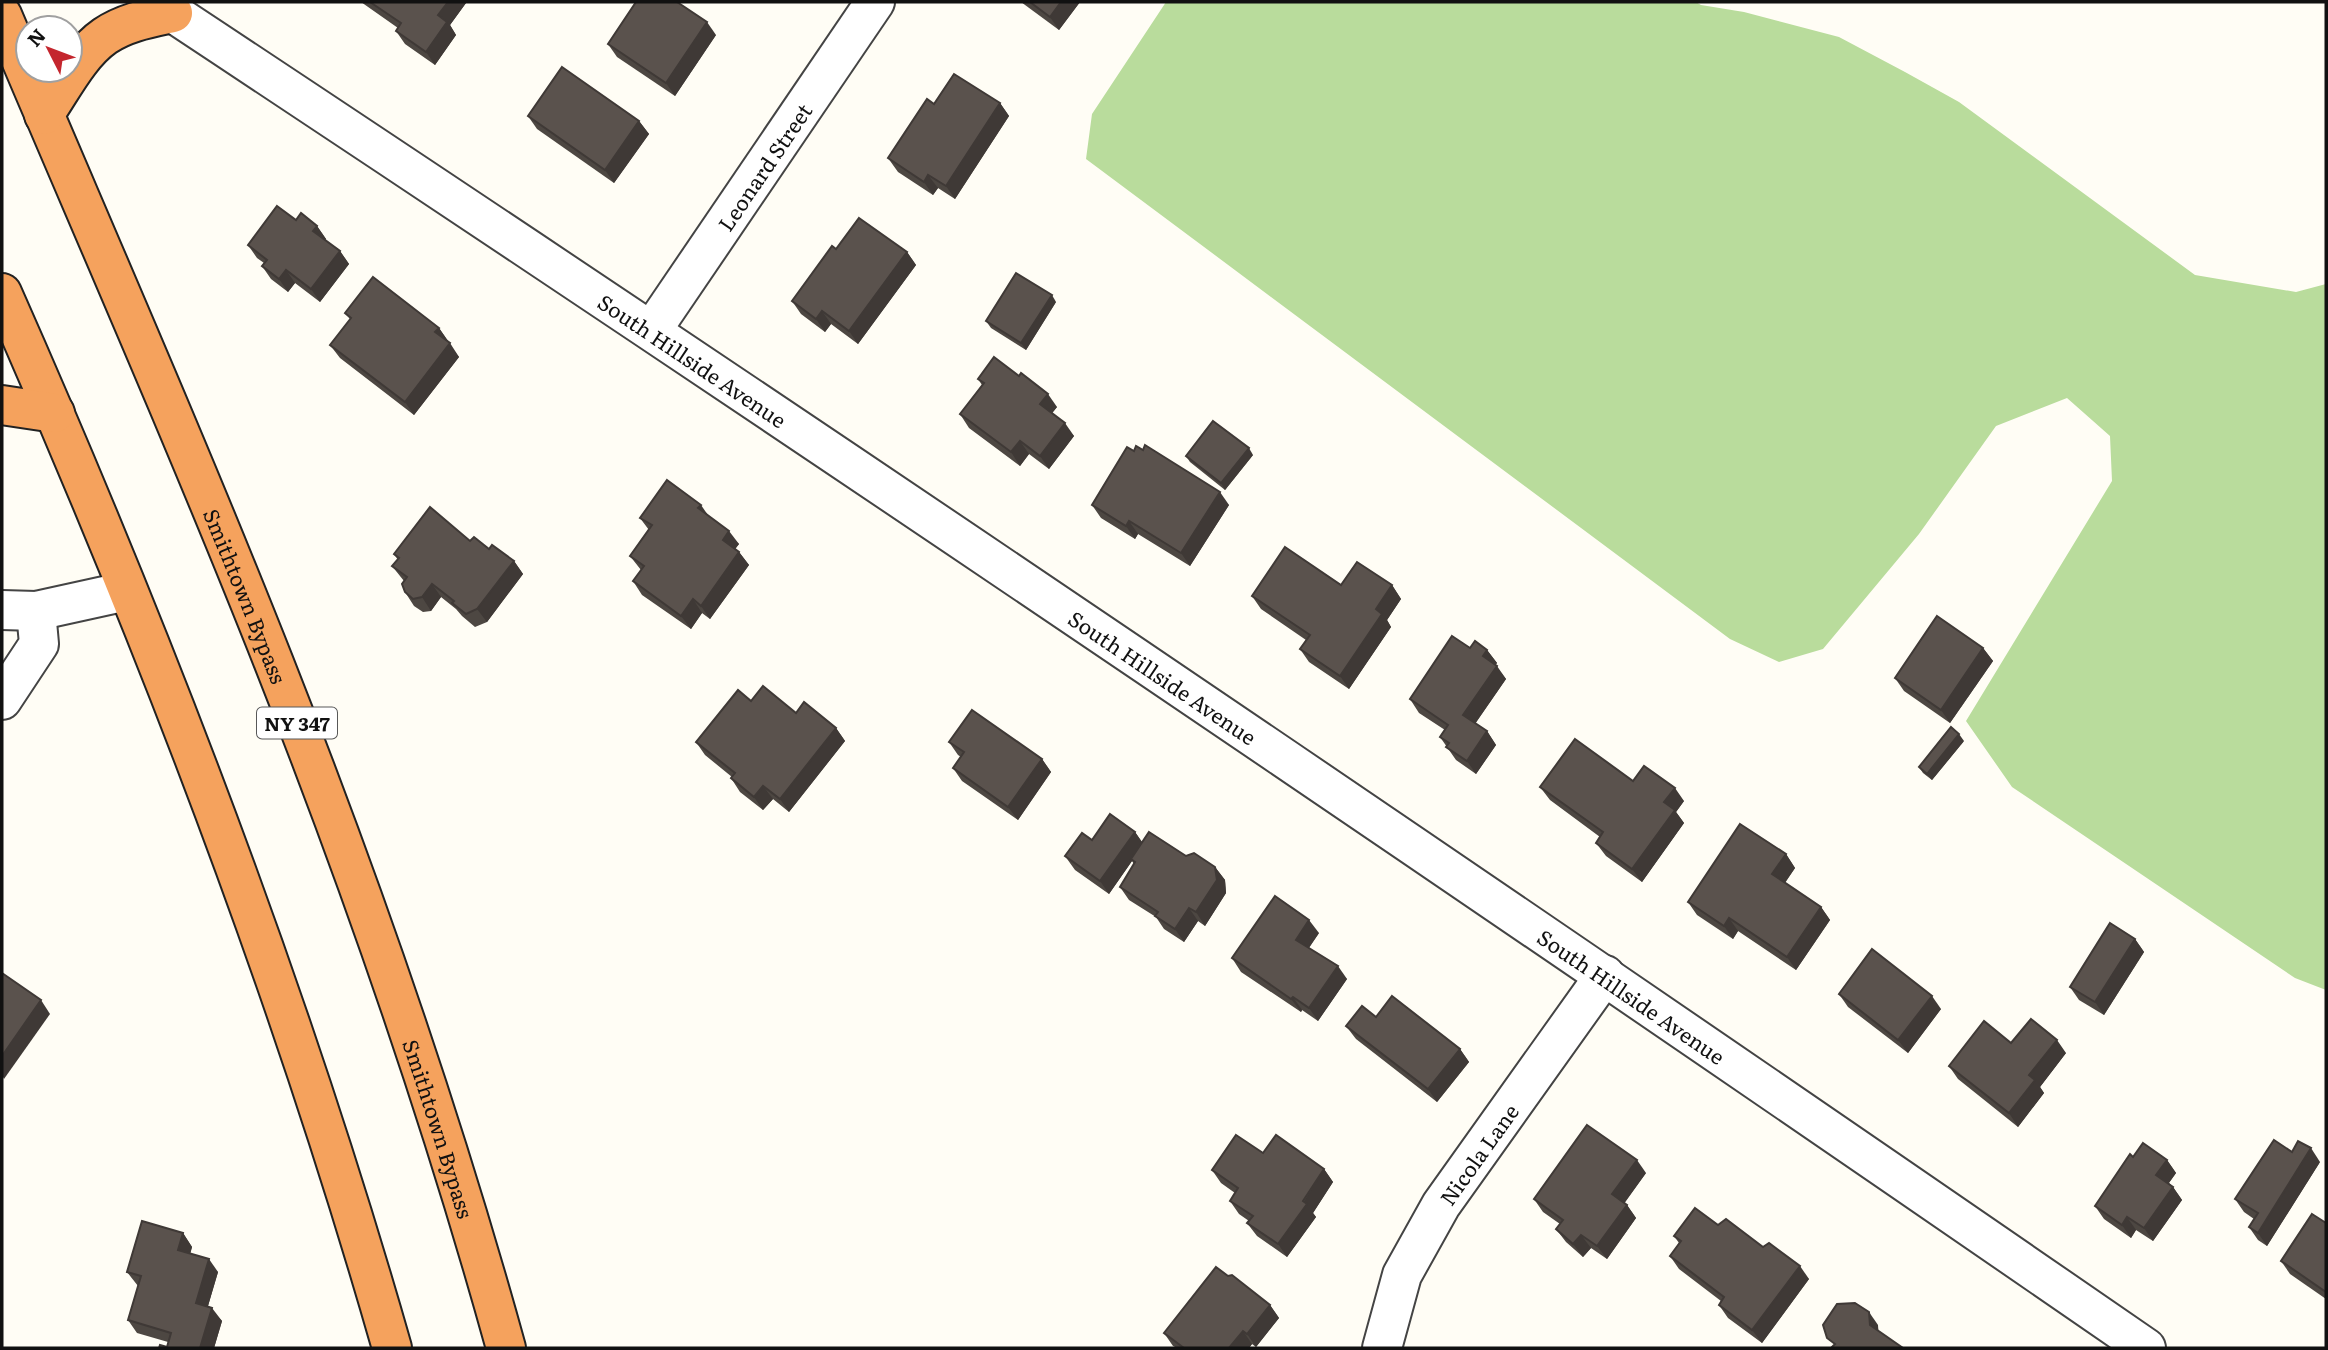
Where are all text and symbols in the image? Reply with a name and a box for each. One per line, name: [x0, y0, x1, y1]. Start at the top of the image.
north arrow: [14, 14, 84, 84]
text: N: [20, 22, 51, 52]
street label: Leonard Street: [709, 96, 818, 236]
street label: South Hillside Avenue: [593, 285, 794, 434]
street label: Smithtown Bypass: [197, 503, 296, 688]
street label: South Hillside Avenue: [1063, 602, 1264, 751]
road number: NY 347: [257, 708, 337, 738]
street label: South Hillside Avenue: [1532, 920, 1732, 1070]
street label: Smithtown Bypass: [397, 1035, 483, 1222]
street label: Nicola Lane: [1431, 1096, 1525, 1211]

